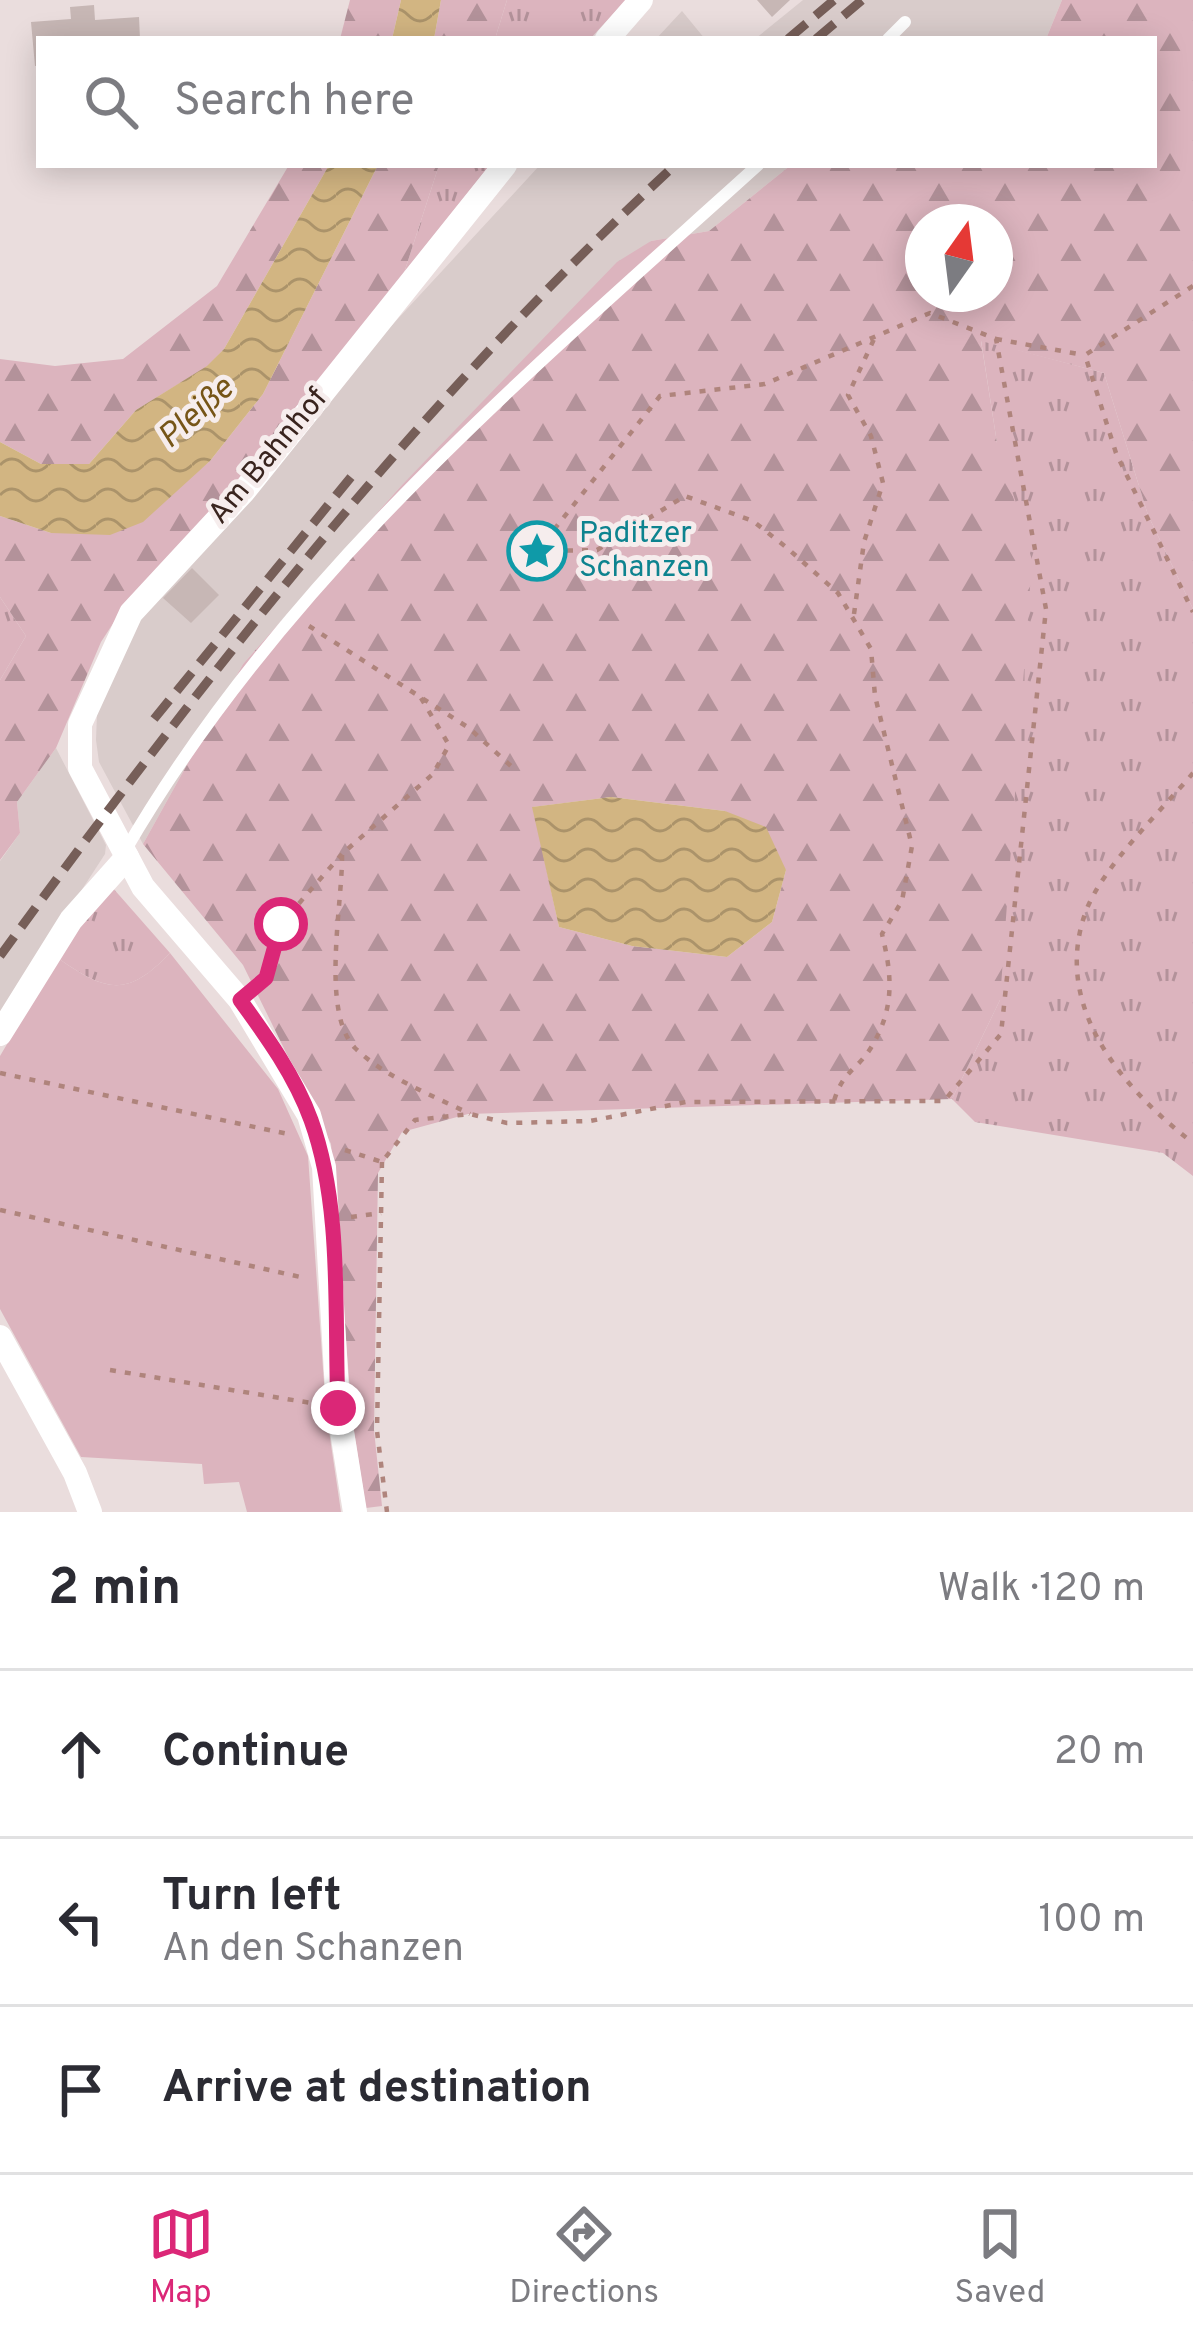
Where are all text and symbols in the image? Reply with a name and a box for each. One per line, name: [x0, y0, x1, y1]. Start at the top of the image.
search box: [36, 36, 1157, 168]
icon: search: [78, 69, 144, 135]
text: Search here: [174, 74, 414, 131]
north arrow: [905, 204, 1013, 312]
water label: Pleiße: [150, 368, 244, 459]
street label: Am Bahnhof: [201, 381, 337, 533]
place label: Paditzer Schanzen: [579, 516, 710, 587]
place icon: Paditzer Schanzen: [506, 520, 568, 582]
route start: [254, 897, 308, 951]
route end: [311, 1381, 365, 1435]
text: 2 min: [48, 1558, 181, 1623]
text: Walk · 120 m: [938, 1566, 1145, 1615]
icon: ahead: [48, 1721, 114, 1787]
text: Continue: [162, 1725, 349, 1782]
text: 20 m: [1054, 1729, 1145, 1778]
text: Turn left: [162, 1869, 341, 1926]
icon: left: [48, 1889, 114, 1955]
text: 100 m: [1038, 1897, 1145, 1946]
text: An den Schanzen: [162, 1926, 464, 1975]
icon: arrive: [48, 2057, 114, 2123]
text: Arrive at destination: [162, 2061, 592, 2118]
tab: Map: [148, 2201, 214, 2315]
tab: Directions: [509, 2201, 659, 2315]
tab: Saved: [955, 2201, 1045, 2315]

